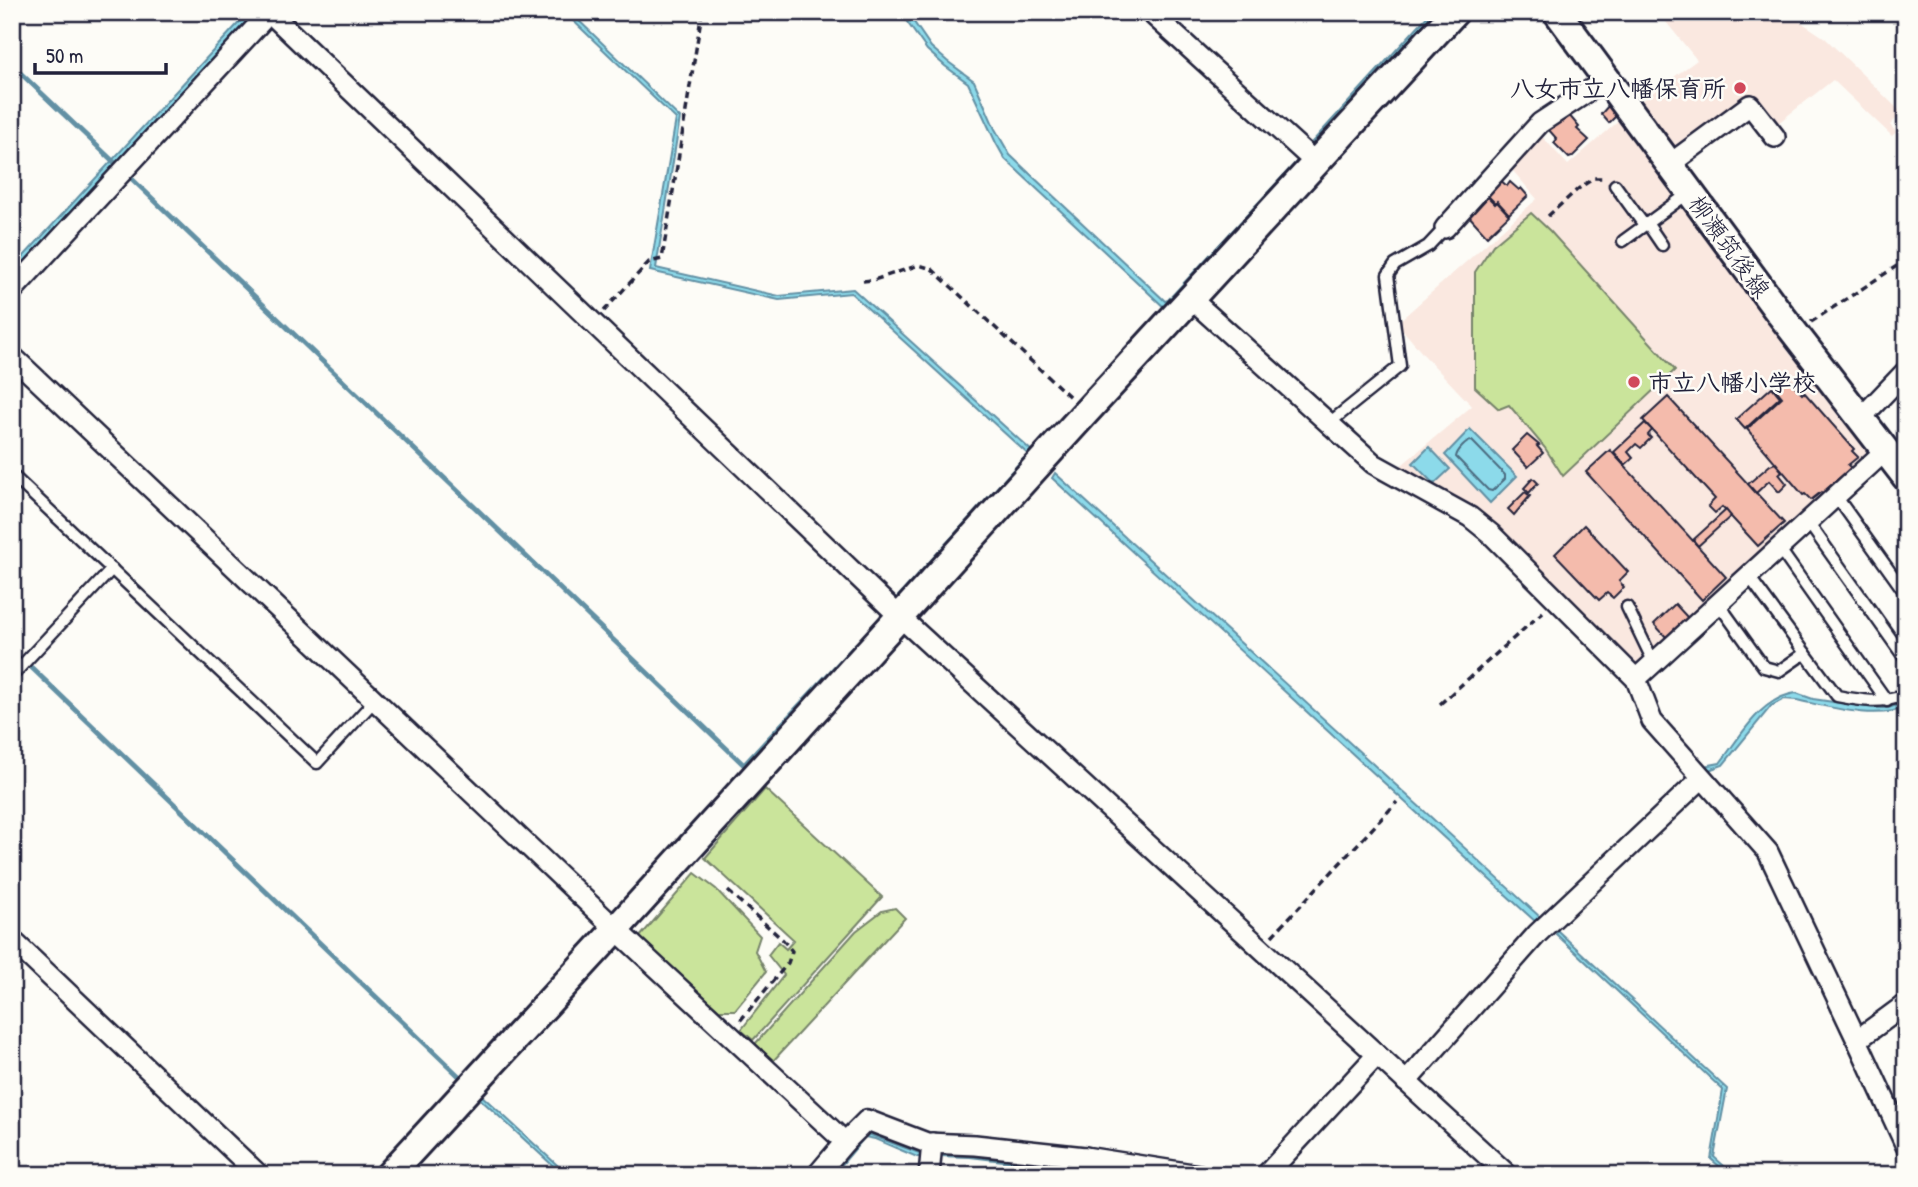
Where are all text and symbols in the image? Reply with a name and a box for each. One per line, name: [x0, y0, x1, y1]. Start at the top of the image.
scale bar: [35, 32, 166, 76]
text: 50 m: [46, 41, 83, 70]
place label: 八女市立八幡保育所: [1510, 72, 1726, 104]
marker: 八女市立八幡保育所: [1732, 80, 1748, 96]
street label: 柳瀬筑後線: [1682, 188, 1778, 304]
place label: 市立八幡小学校: [1648, 366, 1816, 398]
marker: 市立八幡小学校: [1626, 374, 1642, 390]

